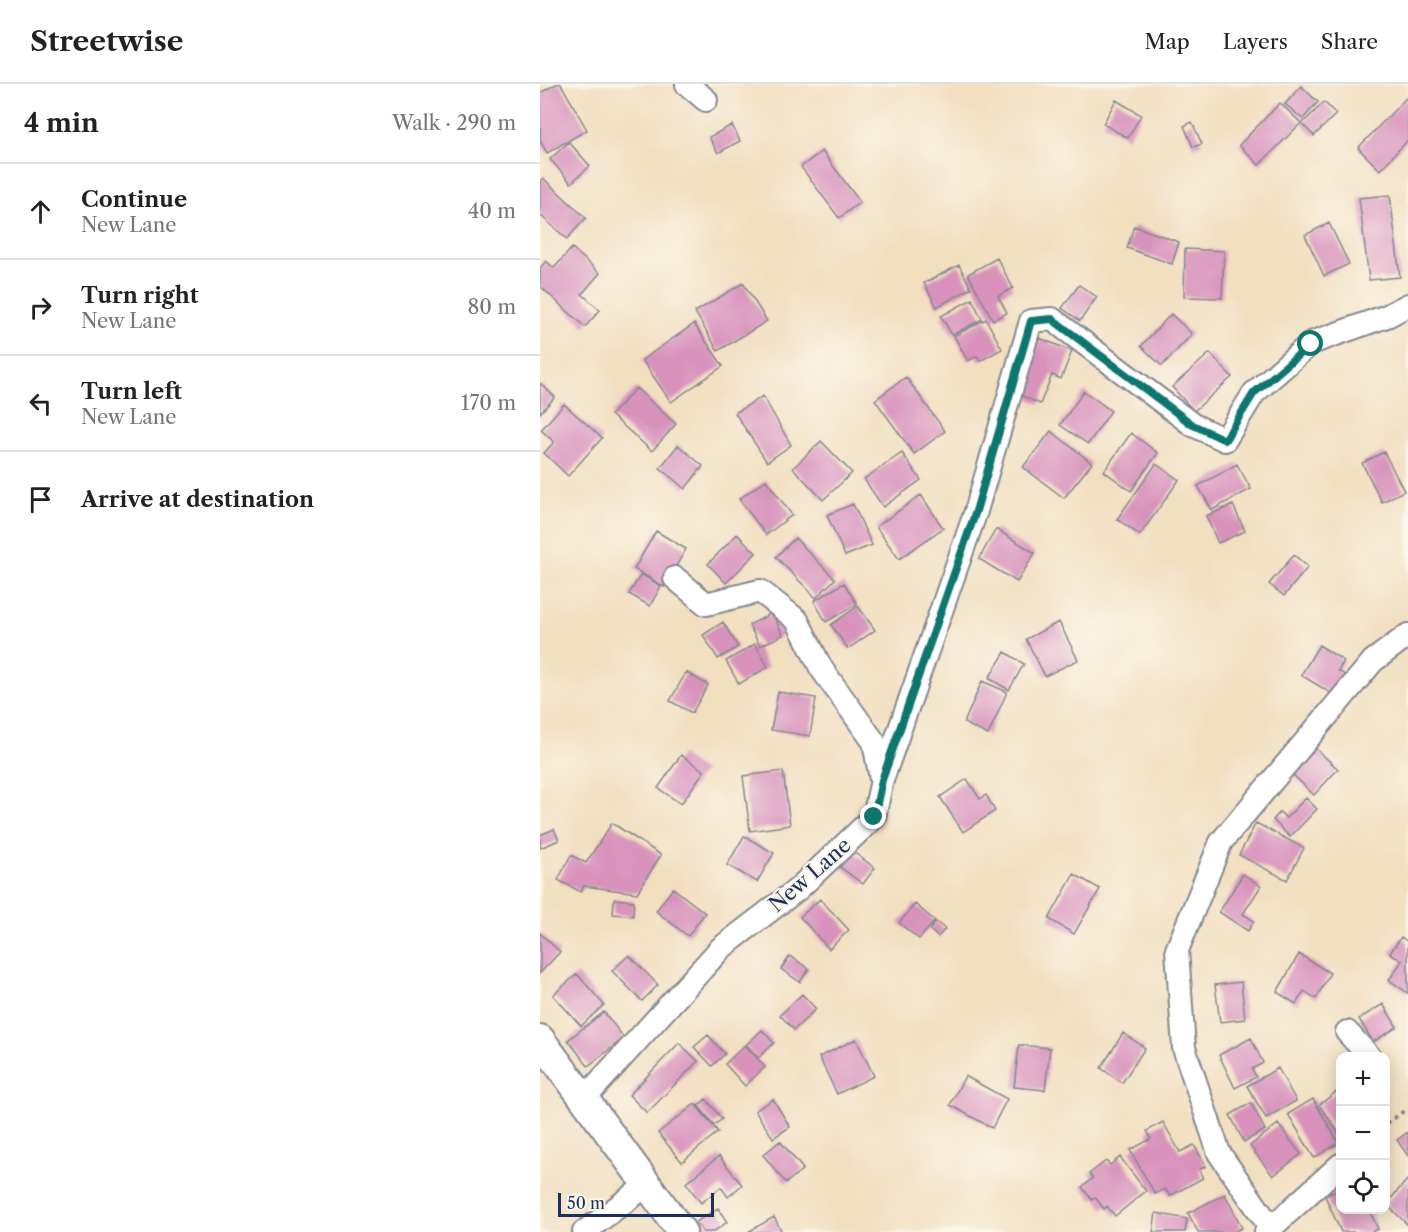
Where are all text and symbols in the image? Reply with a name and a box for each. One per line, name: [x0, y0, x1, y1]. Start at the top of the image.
text: Streetwise: [30, 24, 184, 58]
text: Map: [1145, 29, 1190, 54]
text: Layers: [1223, 29, 1288, 54]
text: Share: [1321, 29, 1378, 54]
text: 4 min: [24, 107, 99, 139]
text: Walk · 290 m: [392, 111, 516, 135]
text: Continue: [81, 186, 187, 213]
icon: ahead: [24, 195, 57, 228]
text: 40 m: [468, 199, 516, 223]
text: New Lane: [81, 213, 177, 237]
text: Turn right: [81, 282, 199, 309]
icon: right: [24, 291, 57, 324]
text: 80 m: [468, 295, 516, 319]
text: New Lane: [81, 309, 177, 333]
route start: [1297, 330, 1323, 356]
text: Turn left: [81, 378, 182, 405]
icon: left: [24, 387, 57, 420]
text: 170 m: [461, 391, 516, 415]
text: New Lane: [81, 405, 177, 429]
icon: arrive: [24, 483, 57, 516]
text: Arrive at destination: [81, 486, 314, 513]
route end: [860, 803, 886, 829]
street label: New Lane: [764, 832, 856, 917]
map controls: [1336, 1052, 1390, 1214]
button: +: [1336, 1052, 1390, 1106]
button: −: [1336, 1106, 1390, 1160]
button: locate: [1336, 1160, 1390, 1214]
scale bar: [558, 1190, 714, 1218]
text: 50 m: [567, 1193, 605, 1213]

